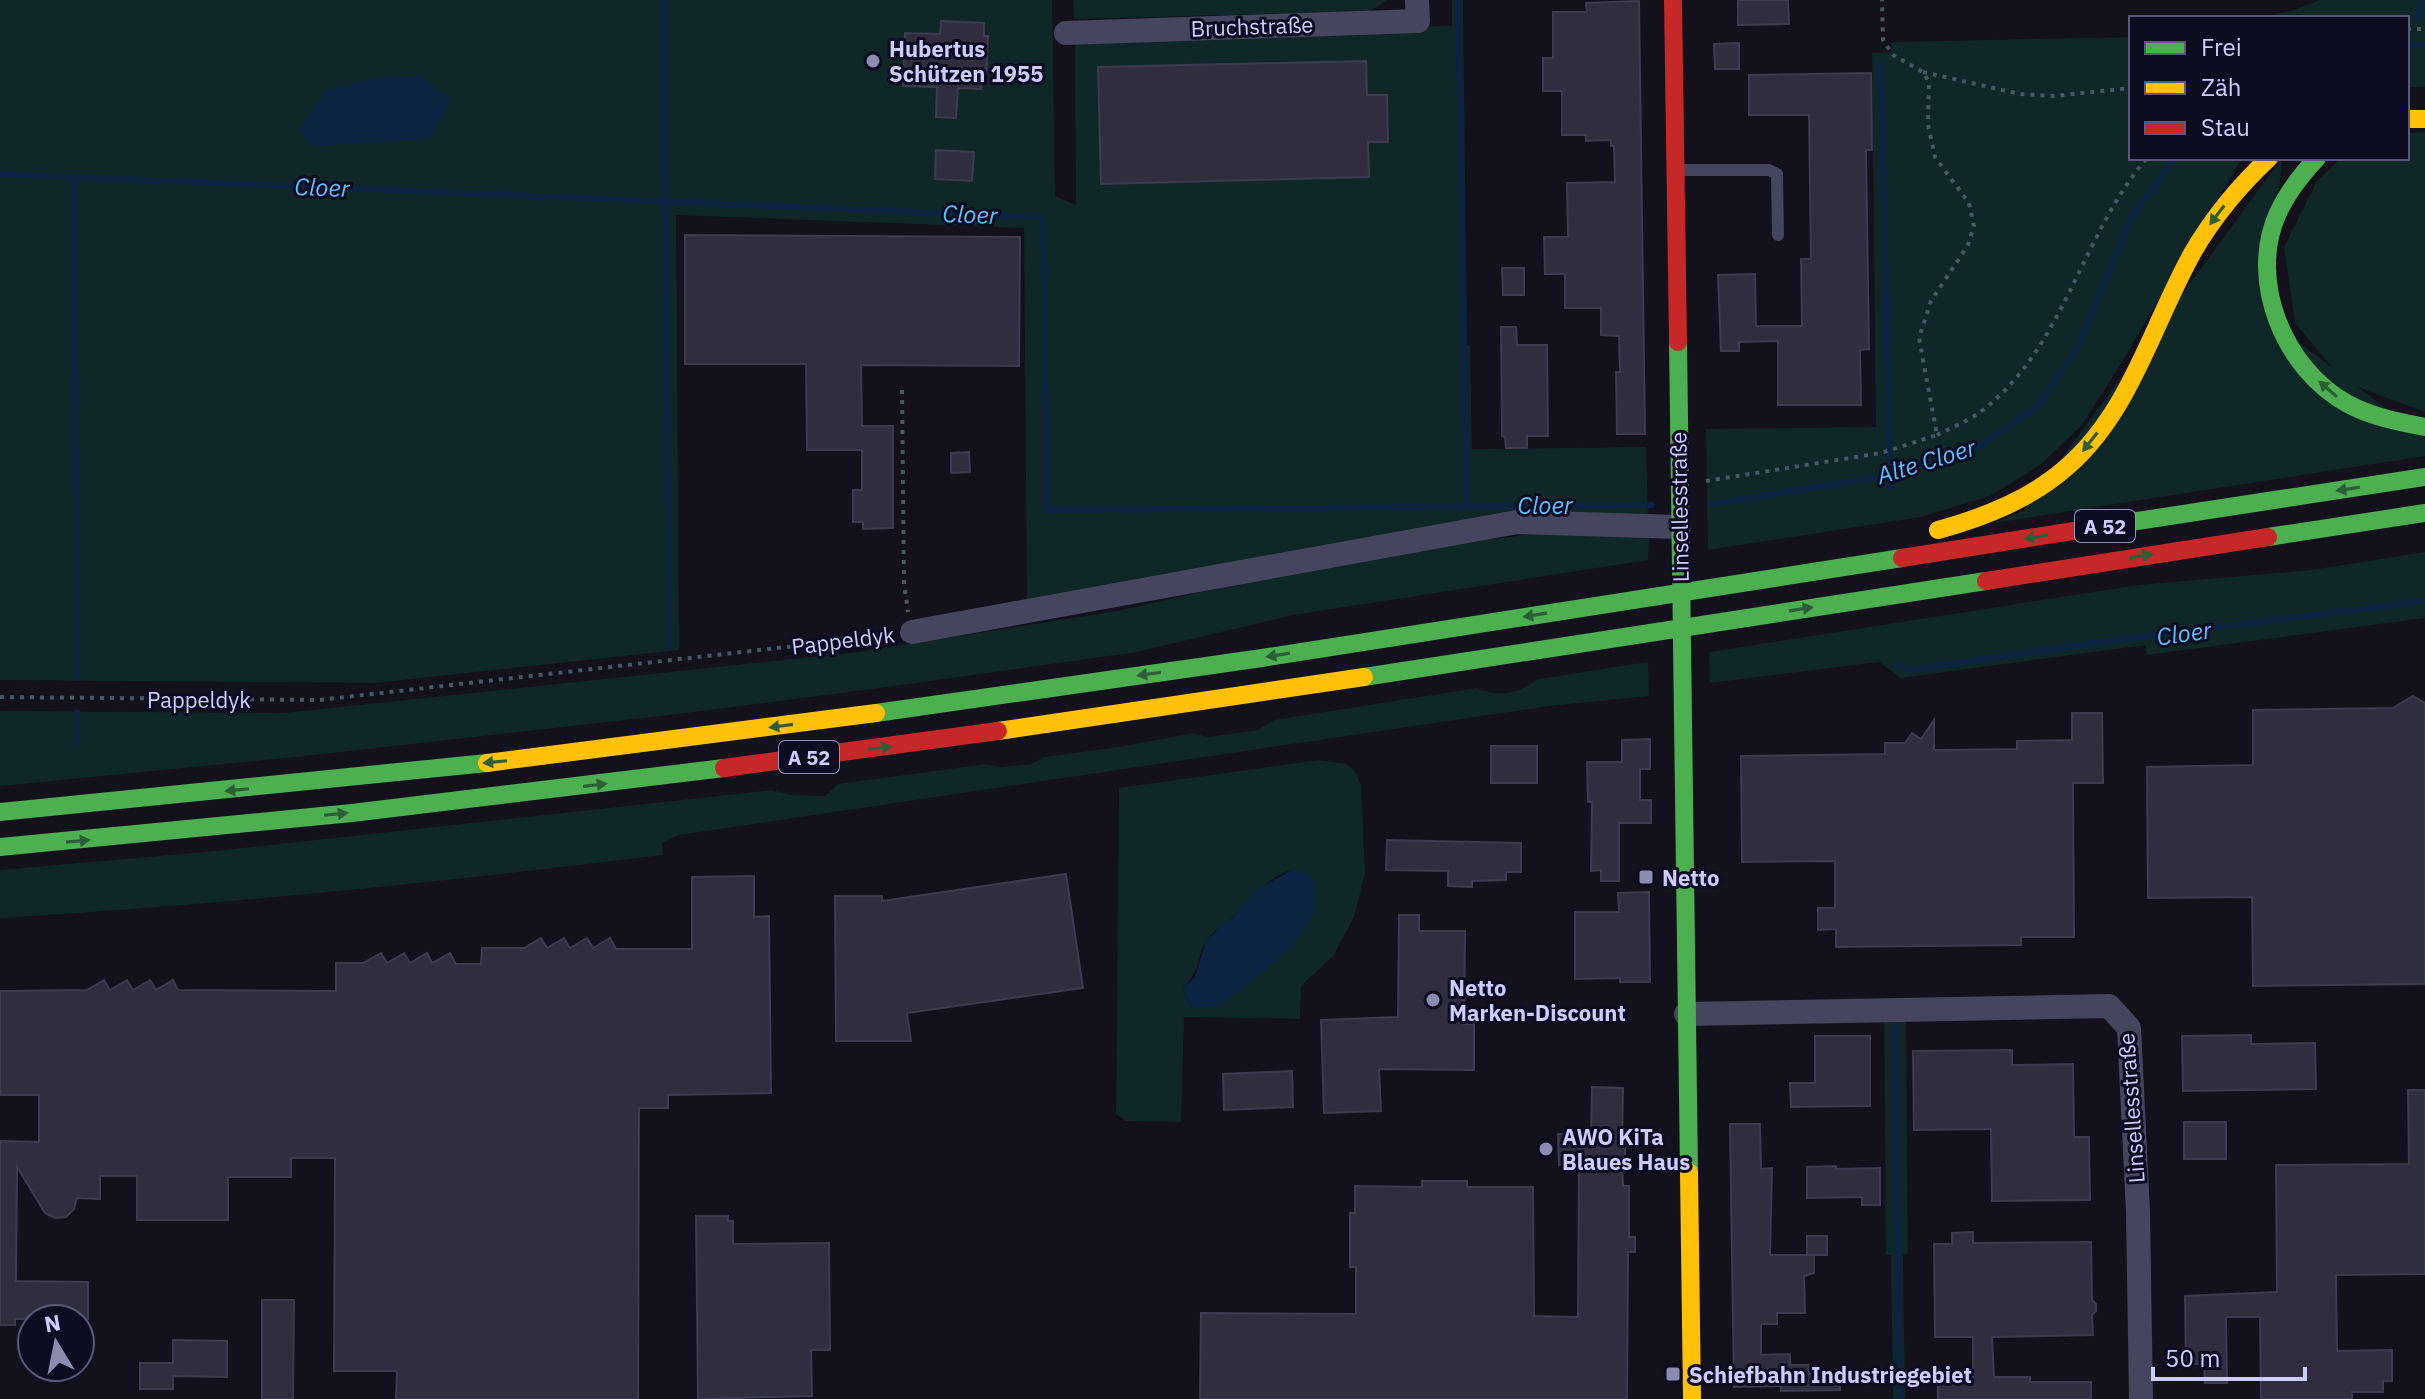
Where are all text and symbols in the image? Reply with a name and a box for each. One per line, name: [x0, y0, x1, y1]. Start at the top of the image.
street label: Bruchstraße: [1190, 9, 1314, 43]
legend: [2129, 16, 2409, 160]
text: Frei: [2201, 31, 2242, 63]
place label: Hubertus Schützen 1955: [889, 34, 1043, 88]
marker: Hubertus Schützen 1955: [864, 52, 882, 70]
text: Zäh: [2201, 71, 2241, 103]
text: Stau: [2201, 111, 2250, 143]
water label: Cloer: [294, 170, 351, 204]
water label: Cloer: [942, 197, 999, 231]
one-way arrow: [2209, 205, 2225, 226]
one-way arrow: [2318, 381, 2338, 398]
water label: Alte Cloer: [1872, 430, 1981, 491]
street label: Linsellesstraße: [1663, 432, 1695, 582]
one-way arrow: [2083, 432, 2099, 452]
one-way arrow: [2335, 483, 2360, 496]
water label: Cloer: [1518, 489, 1574, 521]
road number: A 52: [2075, 510, 2135, 542]
one-way arrow: [2023, 531, 2048, 544]
one-way arrow: [2129, 549, 2154, 562]
one-way arrow: [1789, 603, 1814, 615]
one-way arrow: [1522, 609, 1547, 622]
water label: Cloer: [2155, 613, 2215, 653]
street label: Pappeldyk: [790, 619, 897, 661]
one-way arrow: [1265, 650, 1290, 662]
one-way arrow: [1136, 668, 1161, 681]
street label: Pappeldyk: [147, 685, 251, 714]
one-way arrow: [768, 719, 793, 732]
road number: A 52: [779, 741, 839, 773]
one-way arrow: [868, 741, 893, 754]
one-way arrow: [482, 755, 507, 768]
one-way arrow: [583, 778, 608, 791]
one-way arrow: [224, 783, 249, 796]
one-way arrow: [324, 808, 349, 821]
one-way arrow: [66, 834, 91, 847]
place label: Netto: [1662, 863, 1719, 892]
marker: Netto: [1637, 868, 1655, 886]
place label: Netto Marken-Discount: [1449, 973, 1626, 1027]
marker: Netto Marken-Discount: [1424, 991, 1442, 1009]
street label: Linsellesstraße: [2111, 1032, 2151, 1184]
place label: AWO KiTa Blaues Haus: [1562, 1122, 1690, 1176]
marker: AWO KiTa Blaues Haus: [1537, 1140, 1555, 1158]
north arrow: [16, 1303, 96, 1383]
text: N: [42, 1307, 63, 1338]
scale bar: [2153, 1331, 2305, 1381]
text: 50 m: [2165, 1342, 2220, 1374]
place label: Schiefbahn Industriegebiet: [1689, 1360, 1972, 1389]
marker: Schiefbahn Industriegebiet: [1664, 1365, 1682, 1383]

